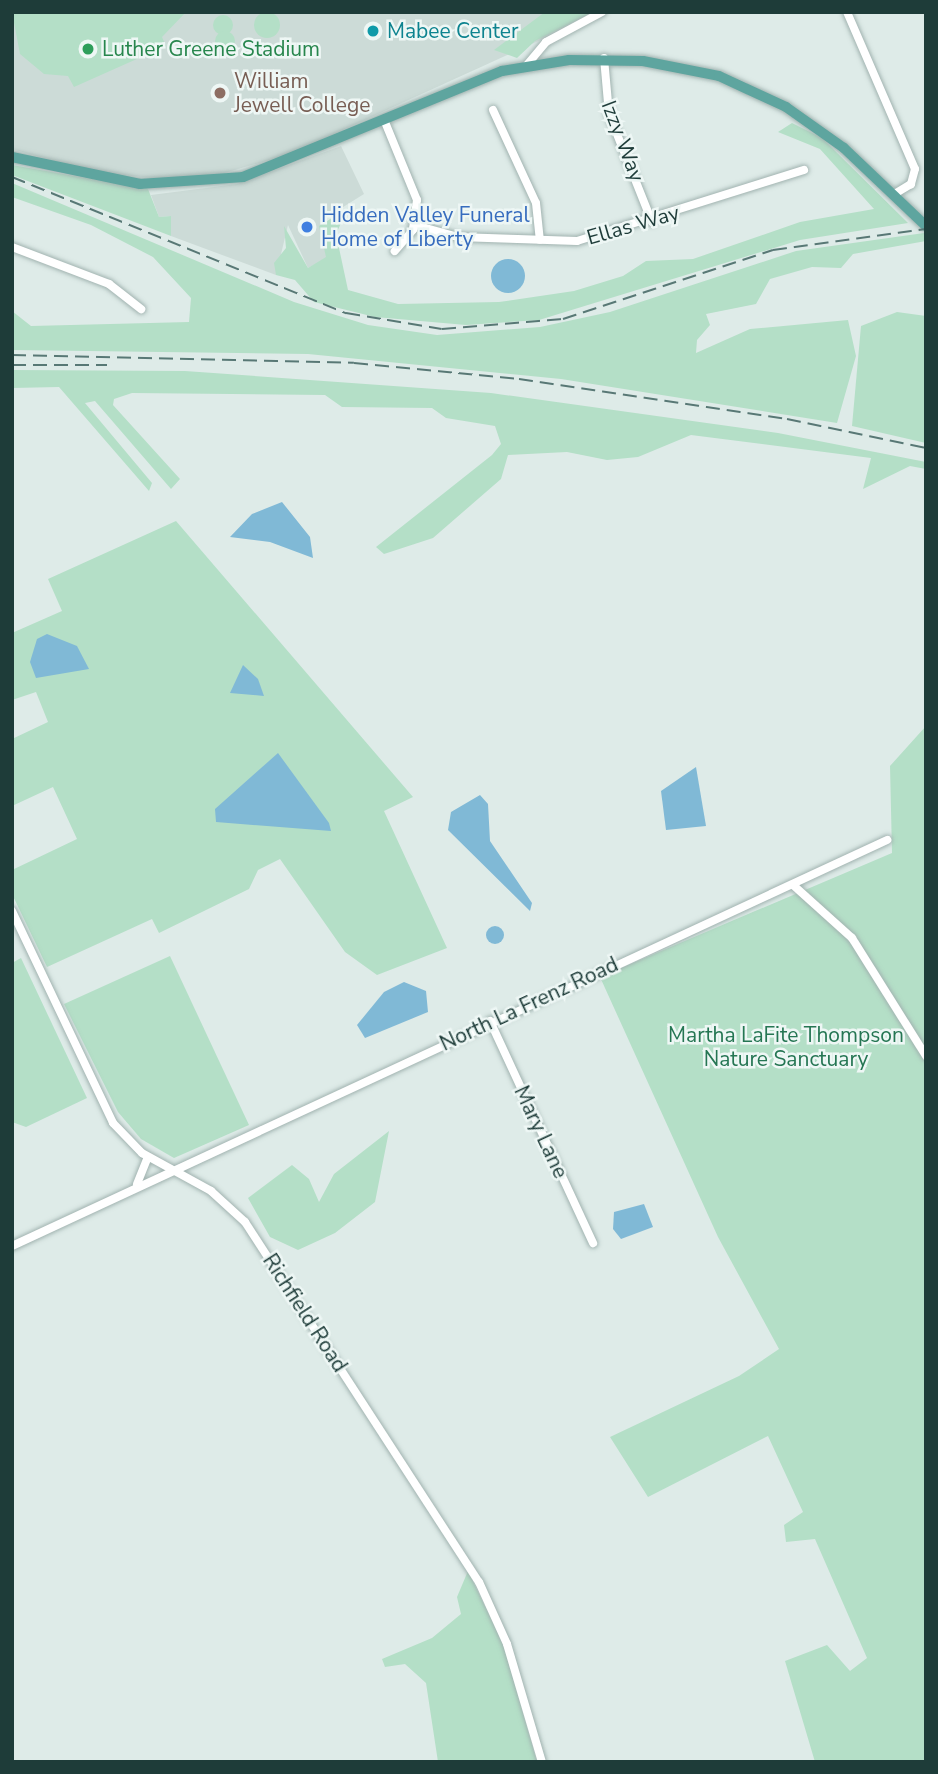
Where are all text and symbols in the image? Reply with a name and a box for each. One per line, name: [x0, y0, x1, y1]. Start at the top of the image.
place label: Mabee Center: [387, 18, 519, 44]
marker: Mabee Center: [365, 23, 381, 39]
place label: Luther Greene Stadium: [102, 36, 320, 62]
marker: Luther Greene Stadium: [80, 41, 96, 57]
place label: William Jewell College: [234, 68, 370, 118]
marker: William Jewell College: [212, 85, 228, 101]
street label: Izzy Way: [596, 97, 650, 185]
street label: Ellas Way: [584, 200, 682, 250]
place label: Hidden Valley Funeral Home of Liberty: [321, 202, 530, 252]
marker: Hidden Valley Funeral Home of Liberty: [299, 219, 315, 235]
street label: North La Frenz Road: [436, 952, 622, 1056]
park label: Martha LaFite Thompson Nature Sanctuary: [668, 1022, 904, 1072]
street label: Mary Lane: [509, 1082, 573, 1182]
street label: Richfield Road: [257, 1249, 353, 1377]

